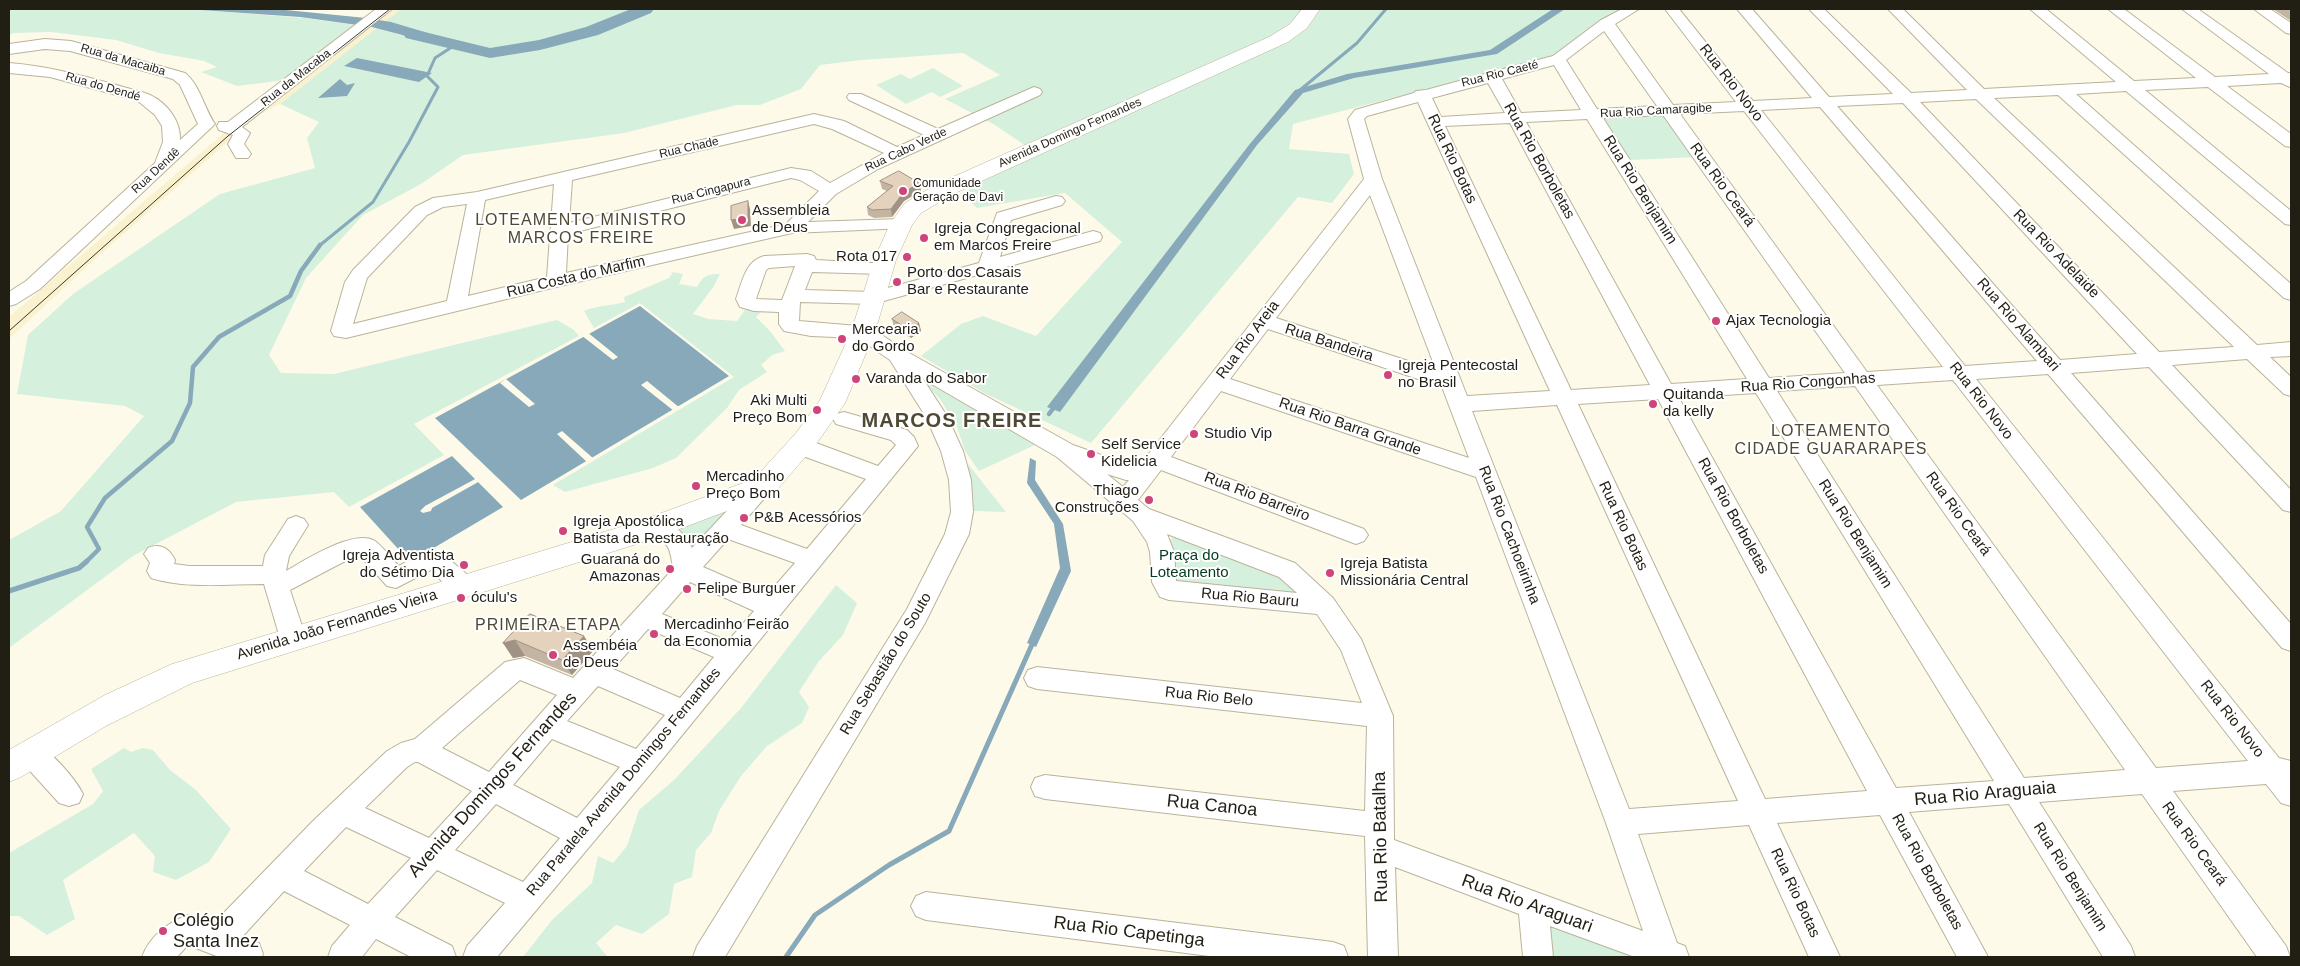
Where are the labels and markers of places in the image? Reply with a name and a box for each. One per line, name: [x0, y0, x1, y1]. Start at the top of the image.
place label: Comunidade Geração de Davi: [913, 177, 1003, 205]
marker: Comunidade Geração de Davi: [897, 185, 909, 197]
place label: Assembleia de Deus: [752, 202, 830, 237]
marker: Assembleia de Deus: [736, 214, 748, 226]
place label: Igreja Congregacional em Marcos Freire: [934, 220, 1081, 255]
marker: Igreja Congregacional em Marcos Freire: [918, 232, 930, 244]
place label: Rota 017: [836, 248, 897, 266]
marker: Rota 017: [901, 251, 913, 263]
place label: Porto dos Casais Bar e Restaurante: [907, 264, 1029, 299]
marker: Porto dos Casais Bar e Restaurante: [891, 276, 903, 288]
place label: Ajax Tecnologia: [1726, 312, 1831, 330]
marker: Ajax Tecnologia: [1710, 315, 1722, 327]
place label: Mercearia do Gordo: [852, 321, 919, 356]
marker: Mercearia do Gordo: [836, 333, 848, 345]
place label: Igreja Pentecostal no Brasil: [1398, 357, 1518, 392]
marker: Igreja Pentecostal no Brasil: [1382, 369, 1394, 381]
place label: Varanda do Sabor: [866, 370, 987, 388]
marker: Varanda do Sabor: [850, 373, 862, 385]
place label: Quitanda da kelly: [1663, 386, 1724, 421]
place label: Aki Multi Preço Bom: [733, 392, 807, 427]
marker: Quitanda da kelly: [1647, 398, 1659, 410]
marker: Aki Multi Preço Bom: [811, 404, 823, 416]
place label: Studio Vip: [1204, 425, 1272, 443]
marker: Studio Vip: [1188, 428, 1200, 440]
place label: Self Service Kidelicia: [1101, 436, 1181, 471]
marker: Self Service Kidelicia: [1085, 448, 1097, 460]
place label: Mercadinho Preço Bom: [706, 468, 784, 503]
marker: Mercadinho Preço Bom: [690, 480, 702, 492]
place label: Thiago Construções: [1055, 482, 1139, 517]
marker: Thiago Construções: [1143, 494, 1155, 506]
place label: P&B Acessórios: [754, 509, 862, 527]
marker: P&B Acessórios: [738, 512, 750, 524]
place label: Igreja Apostólica Batista da Restauração: [573, 513, 729, 548]
marker: Igreja Apostólica Batista da Restauração: [557, 525, 569, 537]
place label: Igreja Adventista do Sétimo Dia: [342, 547, 454, 582]
place label: Guaraná do Amazonas: [581, 551, 660, 586]
place label: Igreja Batista Missionária Central: [1340, 555, 1468, 590]
marker: Igreja Adventista do Sétimo Dia: [458, 559, 470, 571]
marker: Guaraná do Amazonas: [664, 563, 676, 575]
marker: Igreja Batista Missionária Central: [1324, 567, 1336, 579]
place label: Felipe Burguer: [697, 580, 795, 598]
marker: Felipe Burguer: [681, 583, 693, 595]
place label: óculu's: [471, 589, 517, 607]
marker: óculu's: [455, 592, 467, 604]
place label: Mercadinho Feirão da Economia: [664, 616, 789, 651]
marker: Mercadinho Feirão da Economia: [648, 628, 660, 640]
place label: Assembéia de Deus: [563, 637, 637, 672]
marker: Assembéia de Deus: [547, 649, 559, 661]
place label: Colégio Santa Inez: [173, 910, 259, 952]
marker: Colégio Santa Inez: [157, 925, 169, 937]

